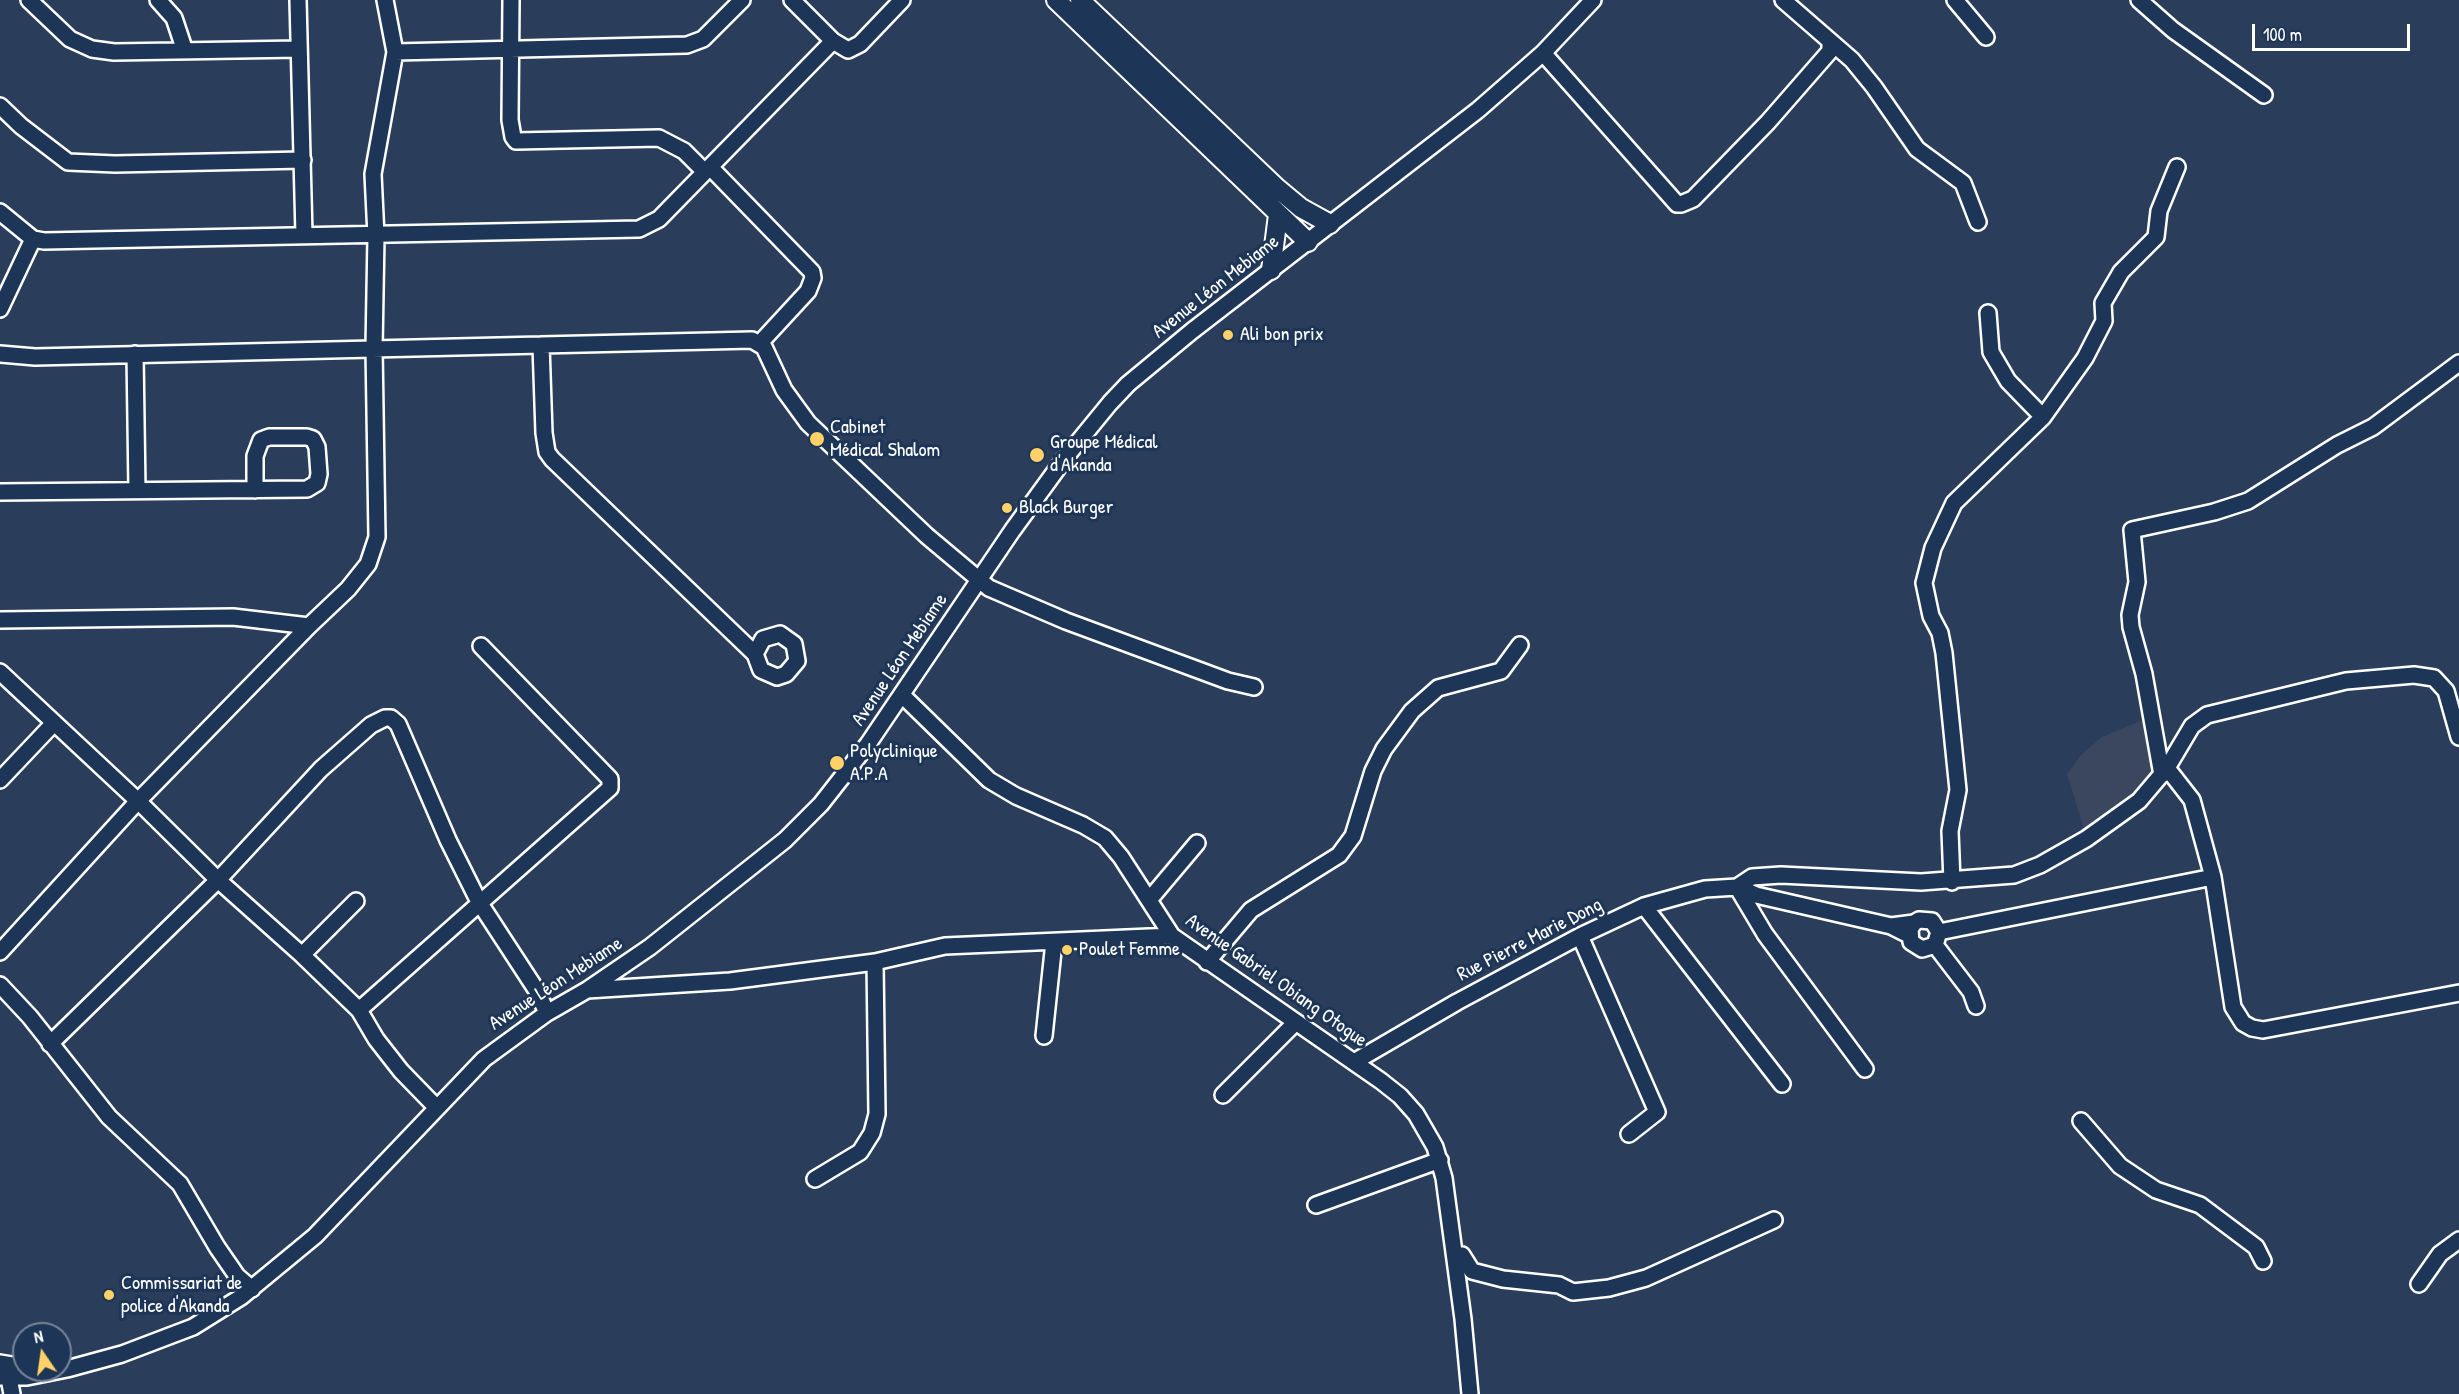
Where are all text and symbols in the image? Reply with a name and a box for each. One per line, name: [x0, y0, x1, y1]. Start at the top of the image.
scale bar: [2255, 12, 2412, 50]
text: 100 m: [2263, 22, 2302, 47]
street label: Avenue Léon Mebiame: [1148, 230, 1284, 344]
place label: Ali bon prix: [1240, 323, 1324, 347]
marker: Ali bon prix: [1221, 328, 1235, 342]
place label: Cabinet Médical Shalom: [830, 416, 940, 463]
marker: Cabinet Médical Shalom: [808, 430, 826, 448]
place label: Groupe Médical d'Akanda: [1050, 431, 1158, 478]
marker: Groupe Médical d'Akanda: [1028, 446, 1046, 464]
place label: Black Burger: [1019, 496, 1113, 520]
marker: Black Burger: [1000, 501, 1014, 515]
street label: Avenue Léon Mebiame: [847, 589, 953, 731]
place label: Polyclinique A.P.A: [850, 740, 938, 787]
marker: Polyclinique A.P.A: [828, 754, 846, 772]
street label: Rue Pierre Marie Dong: [1453, 893, 1607, 987]
street label: Avenue Gabriel Obiang Otogue: [1181, 909, 1371, 1053]
street label: Avenue Léon Mebiame: [485, 932, 627, 1036]
place label: Poulet Femme: [1079, 938, 1180, 962]
marker: Poulet Femme: [1060, 943, 1074, 957]
place label: Commissariat de police d'Akanda: [121, 1272, 242, 1319]
marker: Commissariat de police d'Akanda: [102, 1288, 116, 1302]
north arrow: [12, 1322, 72, 1382]
text: N: [32, 1325, 45, 1348]

